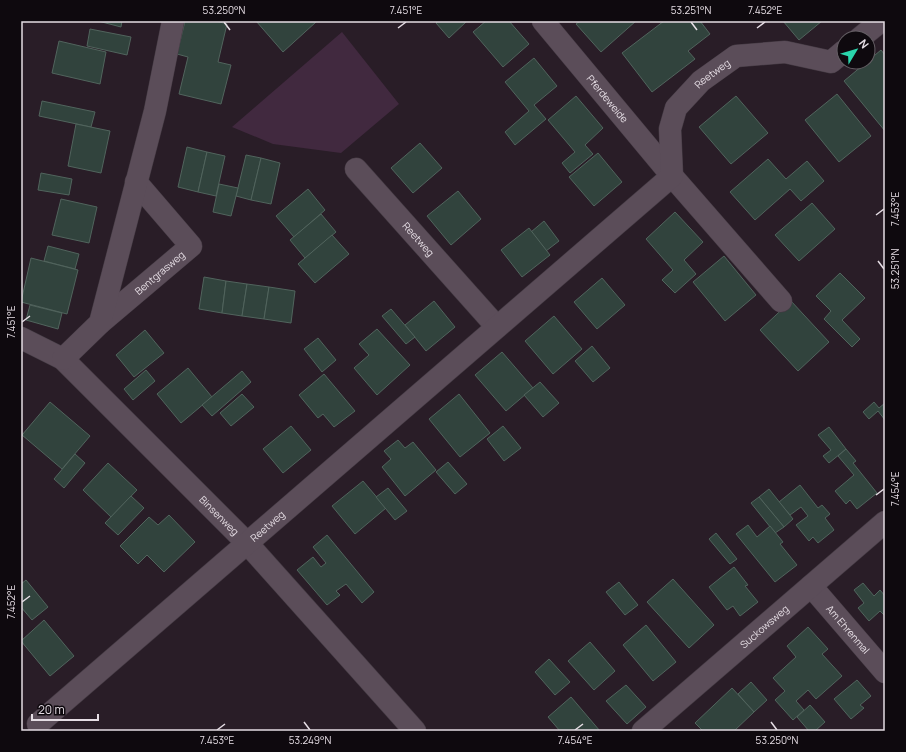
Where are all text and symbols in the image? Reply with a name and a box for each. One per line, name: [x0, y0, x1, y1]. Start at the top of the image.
text: 53.250°N: [203, 3, 246, 17]
text: 7.451°E: [390, 3, 423, 17]
text: 53.251°N: [671, 3, 711, 17]
text: 7.452°E: [748, 3, 782, 17]
north arrow: [836, 30, 876, 70]
text: N: [856, 36, 873, 51]
street label: Reetweg: [691, 56, 733, 91]
street label: Pferdeweide: [584, 72, 632, 126]
text: 7.453°E: [888, 192, 902, 226]
street label: Reetweg: [400, 219, 438, 259]
street label: Bentgrasweg: [132, 248, 187, 298]
text: 53.251°N: [888, 249, 902, 289]
text: 7.451°E: [4, 305, 18, 338]
text: 7.454°E: [888, 471, 902, 506]
street label: Binsenweg: [196, 492, 242, 538]
street label: Reetweg: [247, 507, 288, 545]
text: 7.452°E: [4, 585, 18, 619]
street label: Suckowsweg: [737, 601, 791, 651]
street label: Am Ehrenmal: [823, 602, 873, 657]
scale bar: [32, 696, 98, 722]
text: 20 m: [38, 701, 65, 718]
text: 7.453°E: [200, 733, 234, 747]
text: 53.249°N: [289, 733, 331, 747]
text: 7.454°E: [558, 733, 593, 747]
text: 53.250°N: [756, 733, 799, 747]

